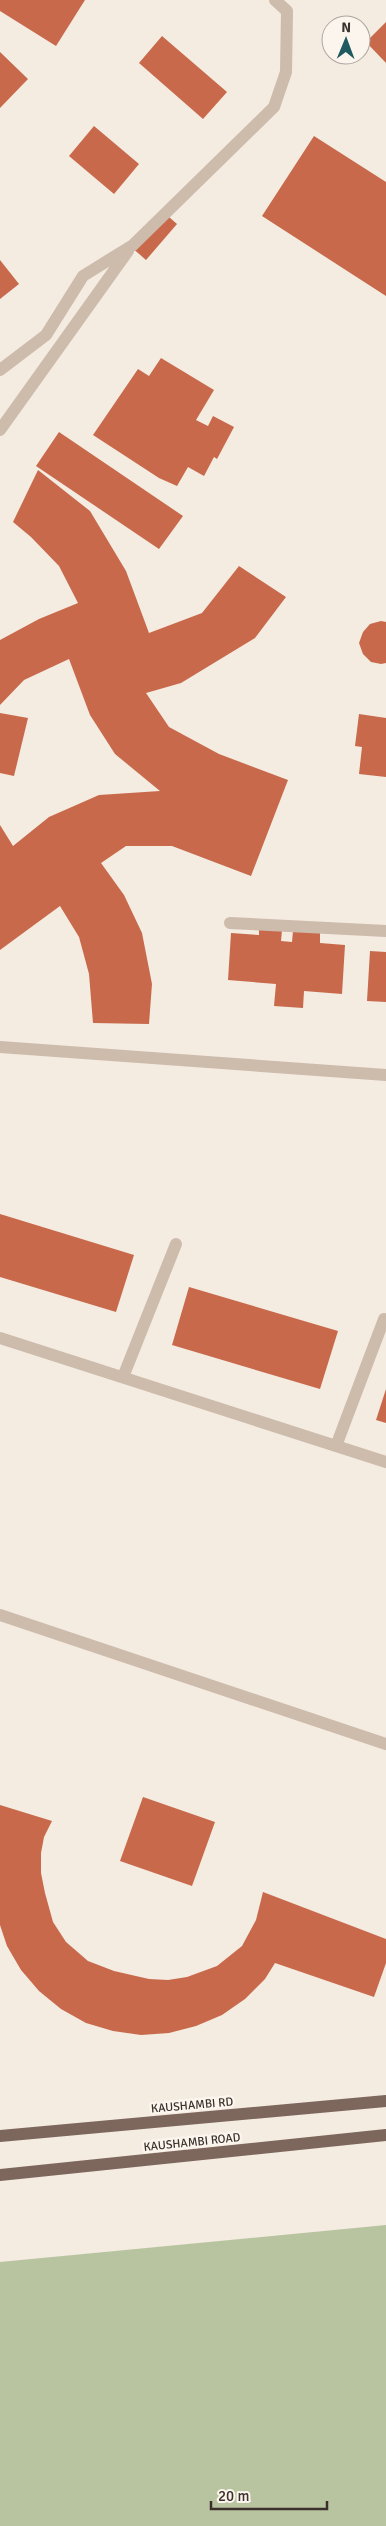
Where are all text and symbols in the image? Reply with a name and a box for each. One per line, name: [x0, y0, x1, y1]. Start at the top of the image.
north arrow: [321, 15, 371, 65]
text: N: [341, 19, 351, 36]
street label: KAUSHAMBI RD: [150, 2094, 234, 2117]
street label: KAUSHAMBI ROAD: [143, 2130, 241, 2155]
scale bar: [211, 2478, 327, 2510]
text: 20 m: [218, 2487, 249, 2505]

